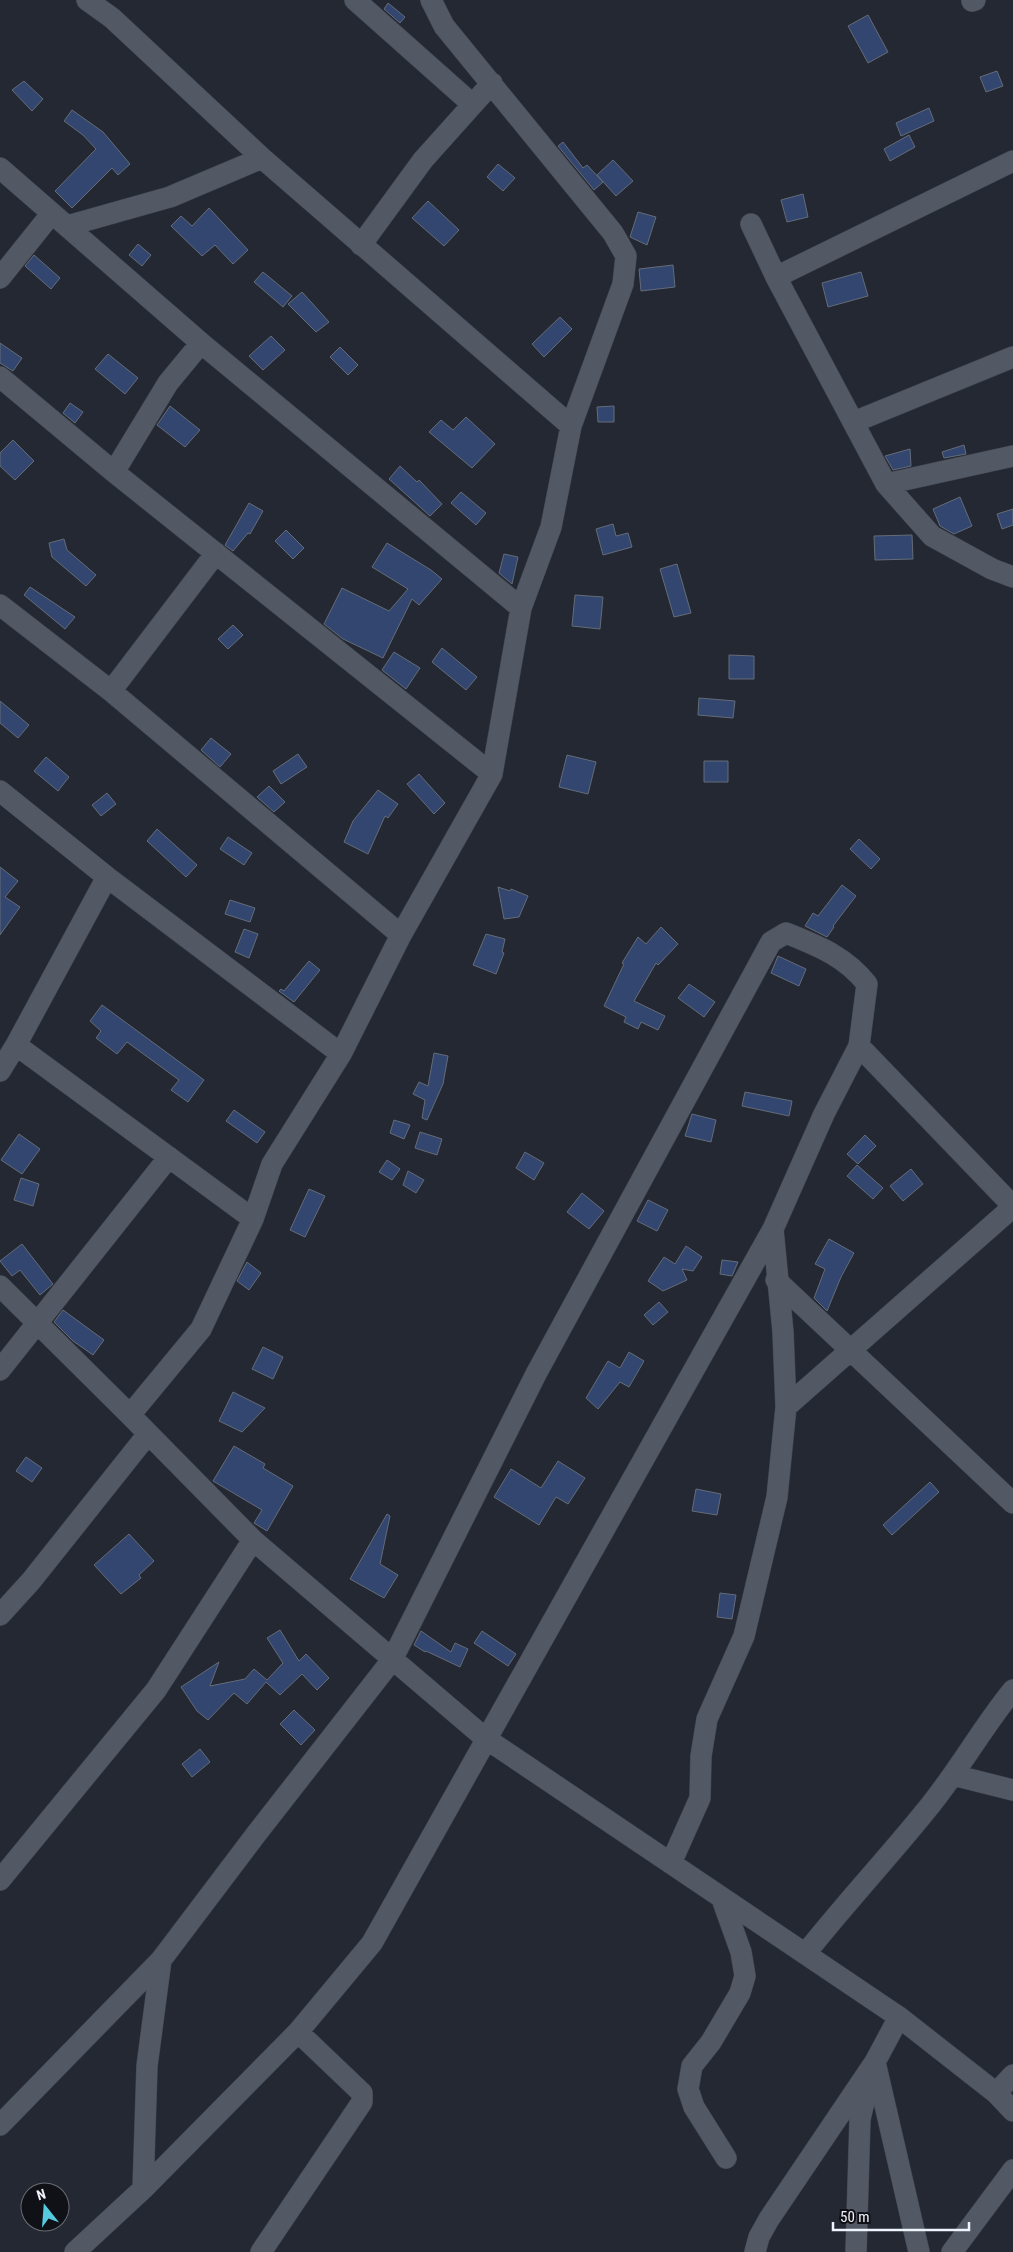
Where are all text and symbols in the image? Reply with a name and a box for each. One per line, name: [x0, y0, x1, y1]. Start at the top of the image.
north arrow: [20, 2182, 70, 2232]
text: N: [35, 2186, 48, 2203]
scale bar: [833, 2200, 969, 2232]
text: 50 m: [840, 2208, 870, 2226]

